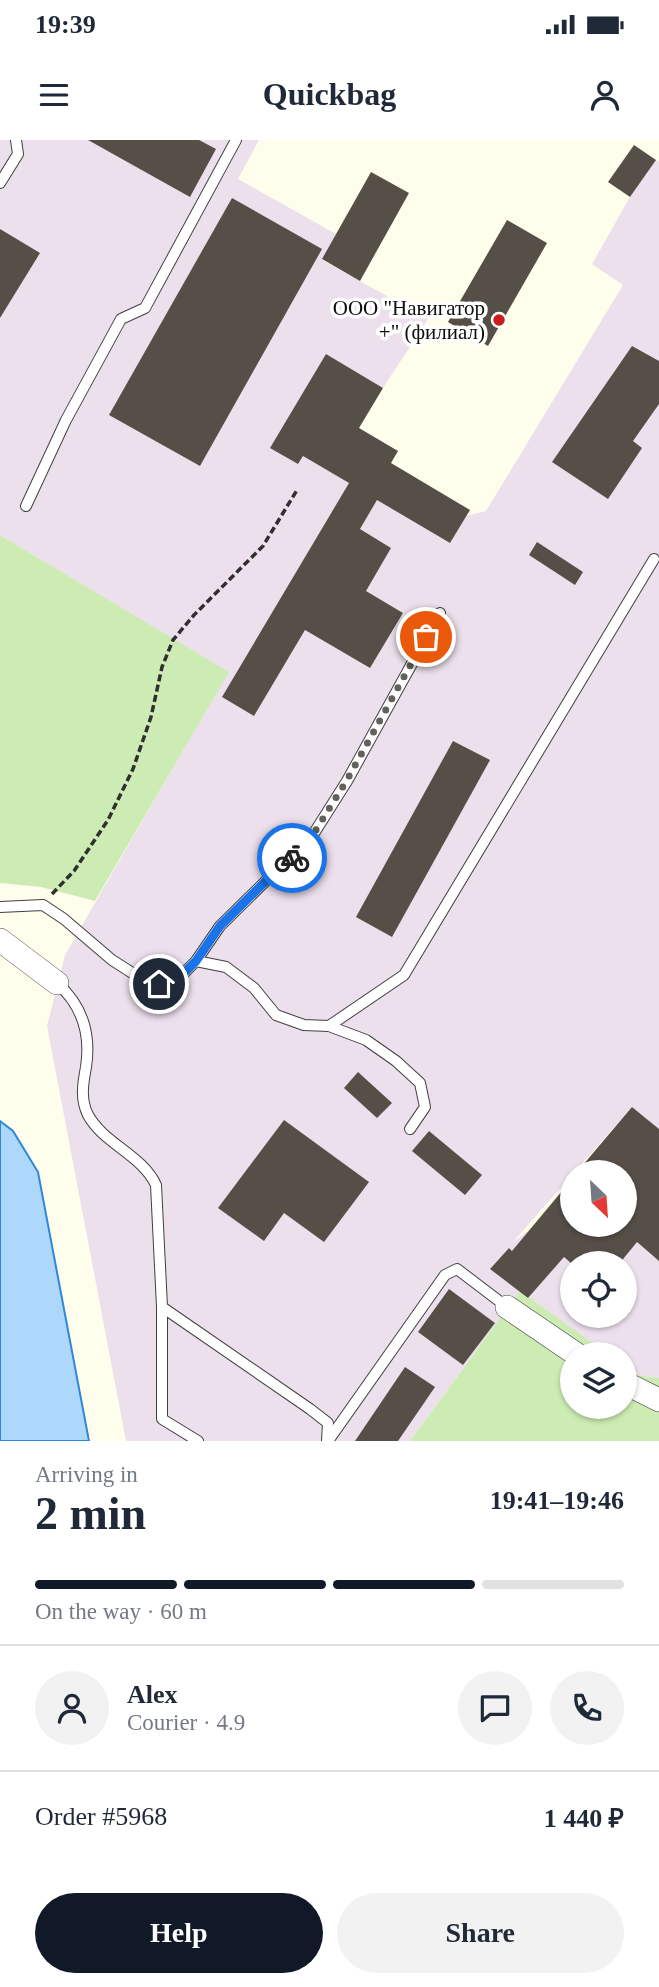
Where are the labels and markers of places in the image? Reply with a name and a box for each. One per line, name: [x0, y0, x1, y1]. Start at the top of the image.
place label: ООО "Навигатор +" (филиал): [333, 296, 485, 344]
marker: ООО "Навигатор +" (филиал): [491, 312, 507, 328]
pin: [396, 607, 456, 667]
pin: [129, 954, 189, 1014]

